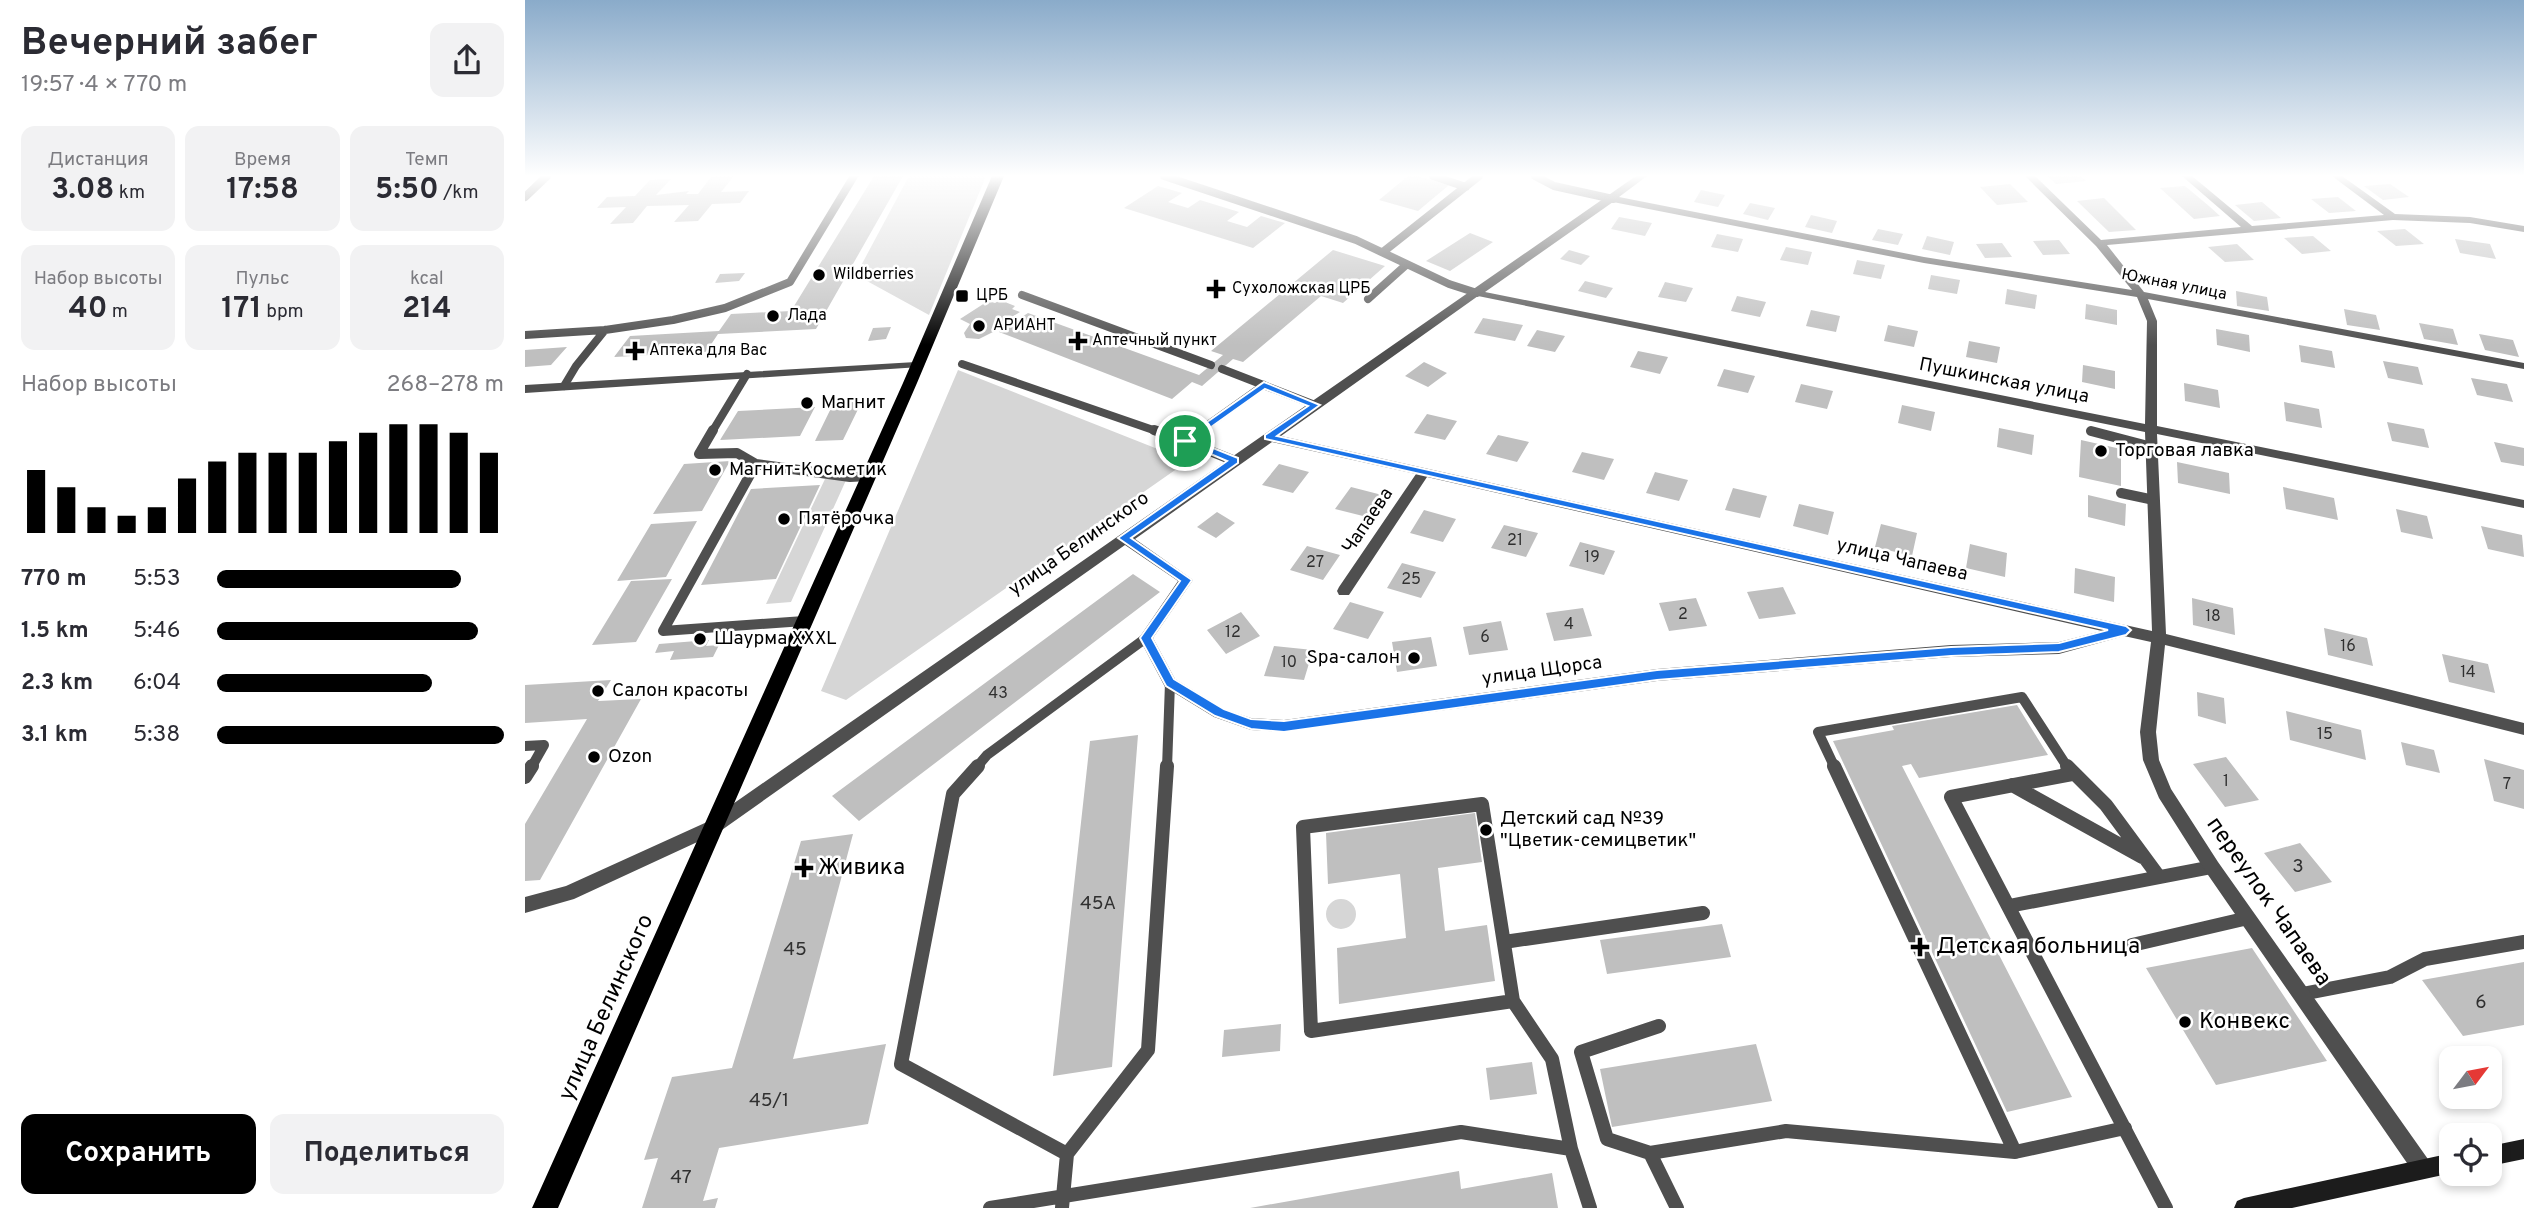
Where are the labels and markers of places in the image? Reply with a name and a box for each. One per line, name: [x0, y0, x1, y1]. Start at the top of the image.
place label: Wildberries: [833, 265, 914, 285]
marker: Wildberries: [811, 267, 827, 283]
marker: Сухоложская ЦРБ: [1206, 279, 1226, 299]
place label: Сухоложская ЦРБ: [1232, 279, 1371, 299]
place label: ЦРБ: [976, 286, 1008, 306]
marker: ЦРБ: [954, 288, 970, 304]
place label: Лада: [787, 306, 827, 326]
marker: Лада: [765, 308, 781, 324]
place label: АРИАНТ: [993, 316, 1056, 336]
marker: АРИАНТ: [971, 318, 987, 334]
place label: Аптечный пункт: [1092, 331, 1217, 351]
marker: Аптечный пункт: [1070, 333, 1086, 349]
place label: Аптека для Вас: [649, 341, 767, 361]
marker: Аптека для Вас: [627, 343, 643, 359]
place label: Магнит: [821, 391, 886, 415]
marker: Магнит: [799, 395, 815, 411]
pin: [1155, 411, 1215, 471]
place label: Торговая лавка: [2115, 439, 2254, 463]
marker: Торговая лавка: [2093, 443, 2109, 459]
place label: Магнит-Косметик: [729, 458, 887, 482]
marker: Магнит-Косметик: [707, 462, 723, 478]
place label: Пятёрочка: [798, 507, 894, 531]
marker: Пятёрочка: [776, 511, 792, 527]
place label: Шаурма XXXL: [714, 627, 837, 651]
marker: Шаурма XXXL: [692, 631, 708, 647]
place label: Spa-салон: [1306, 646, 1400, 670]
marker: Spa-салон: [1406, 650, 1422, 666]
place label: Салон красоты: [612, 679, 748, 703]
marker: Салон красоты: [590, 683, 606, 699]
place label: Ozon: [608, 745, 652, 769]
marker: Ozon: [586, 749, 602, 765]
place label: Детский сад №39 "Цветик-семицветик": [1500, 807, 1696, 853]
marker: Детский сад №39 "Цветик-семицветик": [1478, 822, 1494, 838]
place label: Живика: [818, 854, 905, 883]
marker: Живика: [796, 860, 812, 876]
place label: Детская больница: [1936, 933, 2140, 962]
marker: Детская больница: [1910, 937, 1930, 957]
place label: Конвекс: [2199, 1008, 2290, 1037]
marker: Конвекс: [2177, 1014, 2193, 1030]

